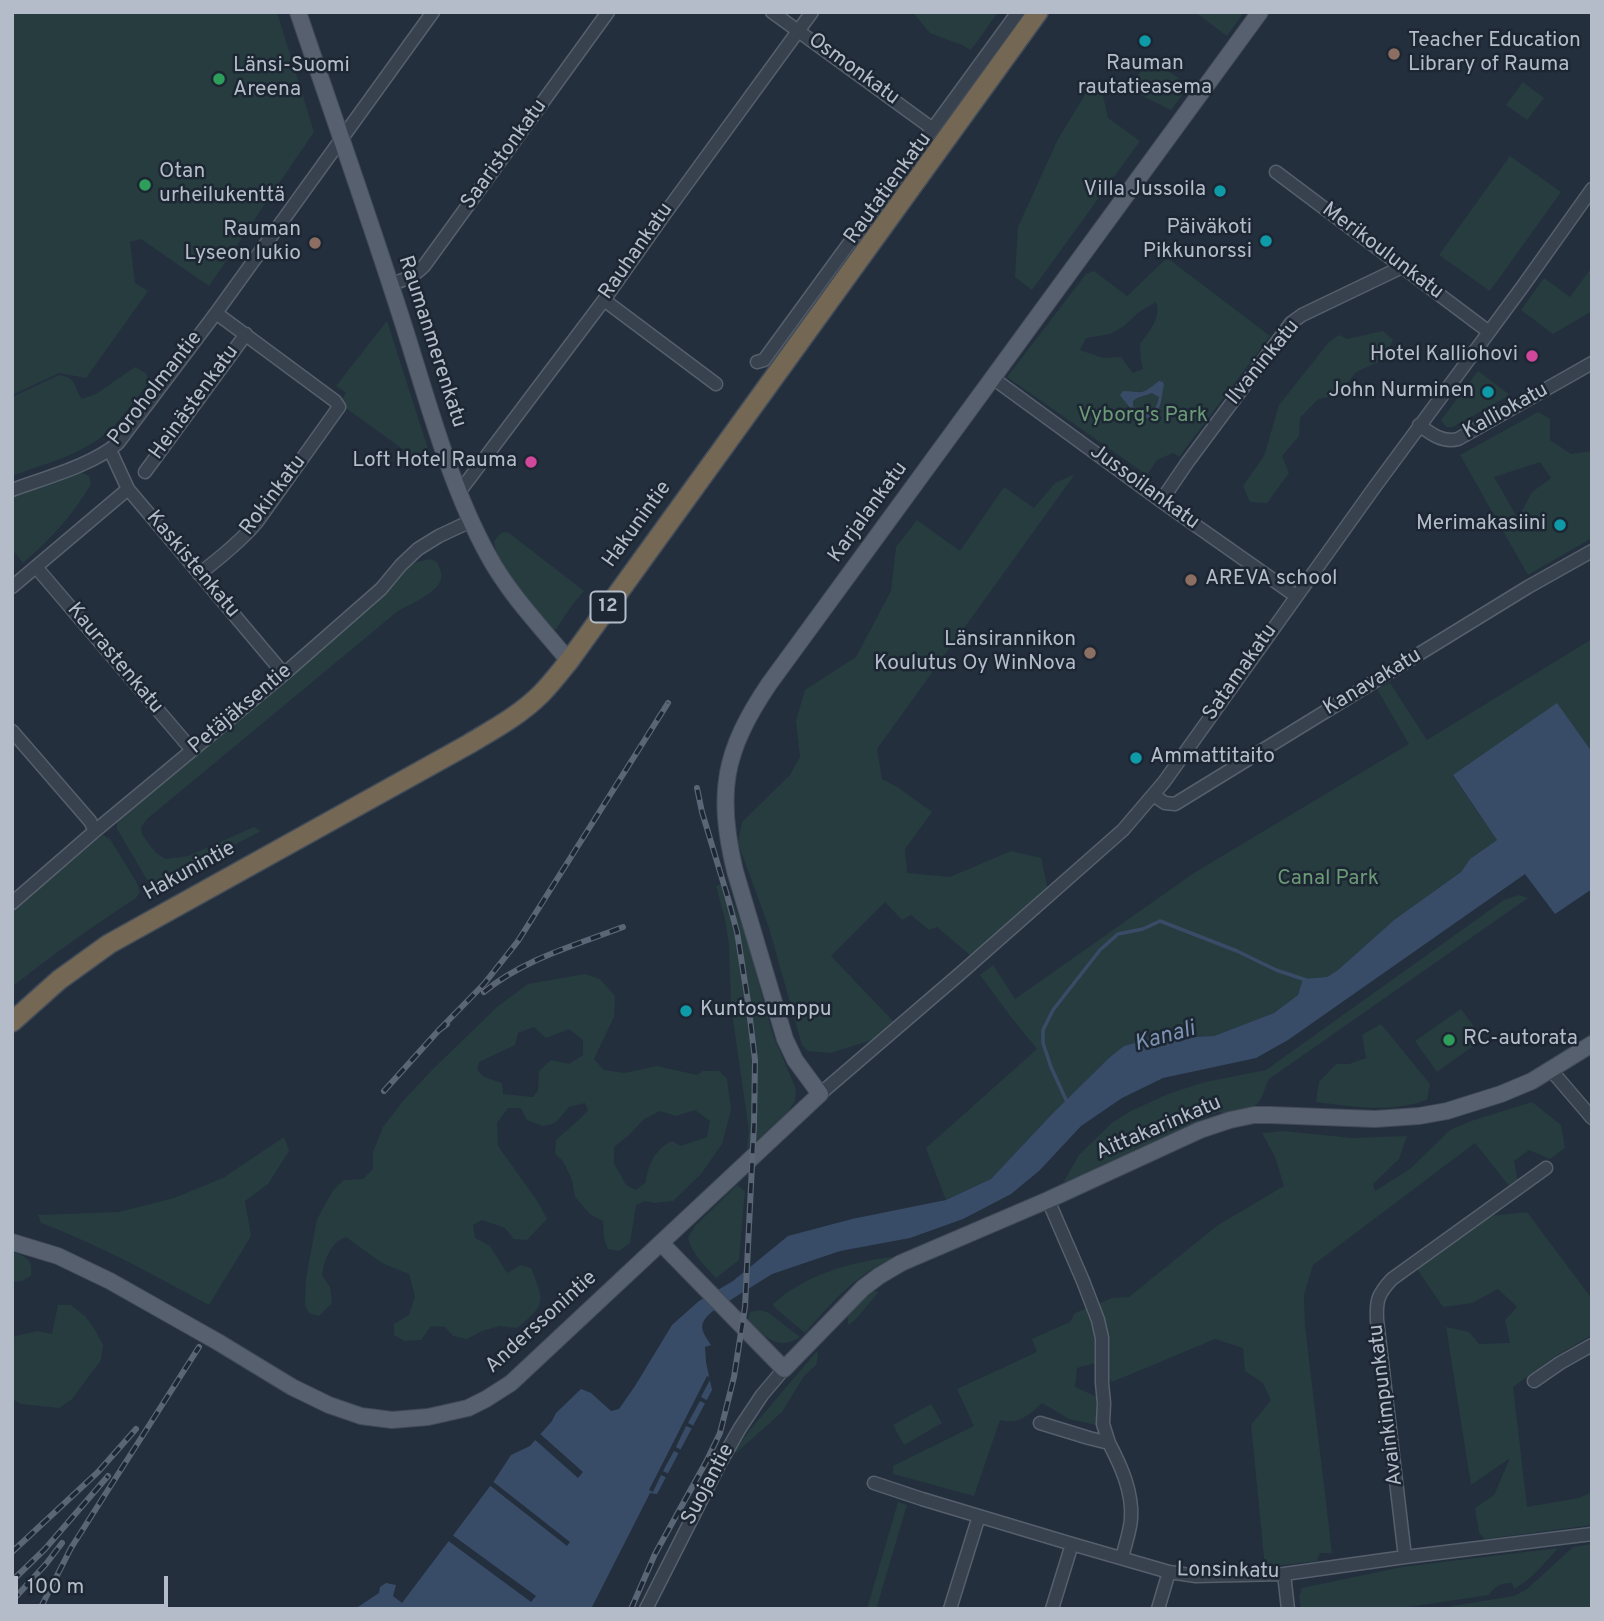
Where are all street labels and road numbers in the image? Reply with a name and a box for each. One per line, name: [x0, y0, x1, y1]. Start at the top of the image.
street label: Osmonkatu: [802, 28, 904, 112]
street label: Saaristonkatu: [457, 95, 553, 215]
street label: Rautatienkatu: [840, 128, 938, 250]
street label: Merikoulunkatu: [1316, 198, 1448, 306]
street label: Rauhankatu: [594, 199, 680, 305]
street label: Raumanmerenkatu: [391, 253, 471, 431]
street label: Ilvaninkatu: [1222, 315, 1306, 411]
street label: Poroholmantie: [103, 327, 209, 451]
street label: Heinästenkatu: [145, 341, 245, 465]
street label: Kalliokatu: [1459, 378, 1553, 446]
street label: Jussoilankatu: [1084, 440, 1204, 536]
street label: Rokinkatu: [236, 451, 312, 541]
street label: Karjalankatu: [824, 458, 914, 568]
street label: Hakunintie: [598, 477, 678, 573]
street label: Kaskistenkatu: [140, 506, 244, 624]
road number: 12: [590, 592, 626, 622]
street label: Kaurastenkatu: [60, 599, 168, 719]
street label: Satamakatu: [1199, 620, 1283, 726]
street label: Kanavakatu: [1319, 644, 1427, 722]
street label: Petäjäksentie: [184, 660, 298, 760]
street label: Hakunintie: [140, 837, 240, 907]
street label: Aittakarinkatu: [1093, 1091, 1225, 1167]
street label: Anderssonintie: [481, 1266, 603, 1380]
street label: Avainkimpunkatu: [1365, 1323, 1409, 1487]
street label: Suojantie: [677, 1440, 741, 1530]
street label: Lonsinkatu: [1176, 1559, 1280, 1585]

